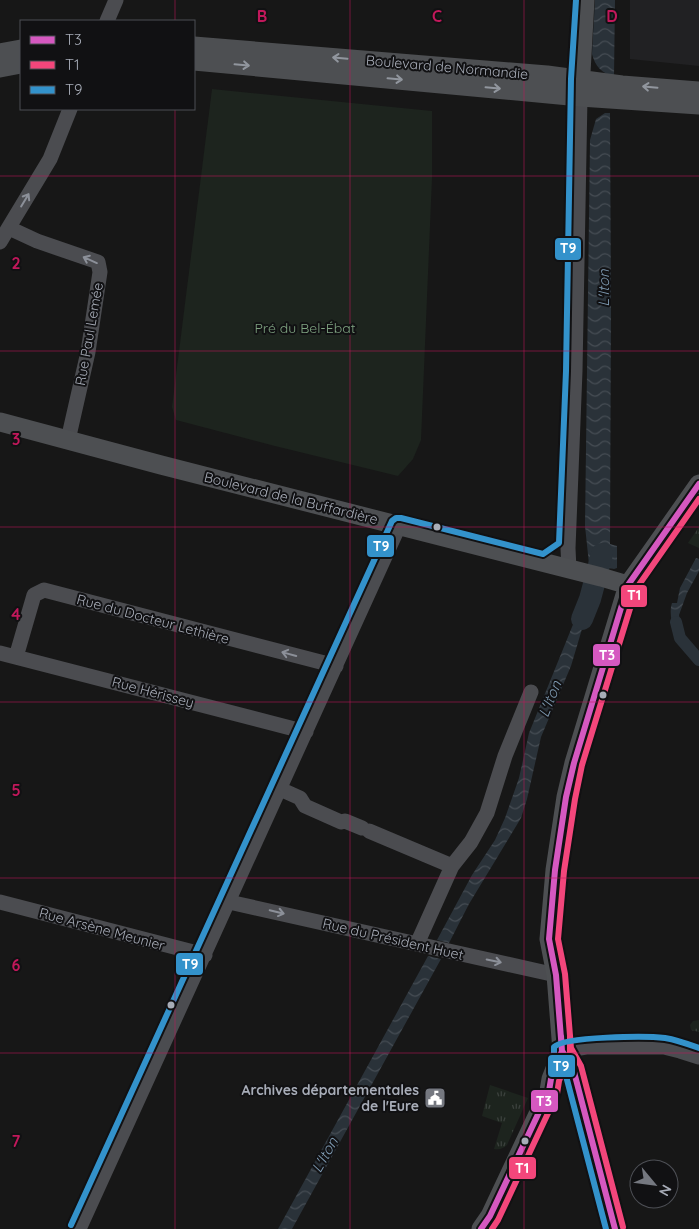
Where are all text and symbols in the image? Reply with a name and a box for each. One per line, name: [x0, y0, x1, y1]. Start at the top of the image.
text: B: [257, 6, 267, 26]
text: C: [432, 6, 442, 26]
text: D: [606, 6, 618, 26]
legend: [20, 20, 195, 110]
text: T3: [65, 30, 82, 49]
street label: Boulevard de Normandie: [365, 51, 529, 83]
one-way arrow: [332, 53, 348, 63]
text: T1: [65, 55, 80, 74]
one-way arrow: [234, 60, 250, 70]
one-way arrow: [386, 75, 402, 84]
text: T9: [65, 80, 82, 99]
one-way arrow: [643, 82, 659, 92]
one-way arrow: [484, 84, 500, 93]
one-way arrow: [20, 194, 30, 208]
line badge: T9: [554, 237, 582, 261]
text: T9: [560, 239, 576, 257]
text: 2: [11, 253, 21, 273]
one-way arrow: [83, 255, 98, 265]
water label: L'Iton: [594, 269, 613, 307]
street label: Rue Paul Lemée: [71, 281, 107, 387]
park label: Pré du Bel-Ébat: [254, 319, 356, 337]
text: 3: [12, 429, 20, 449]
street label: Boulevard de la Buffardière: [202, 468, 380, 528]
unlabelled marker: [432, 522, 442, 532]
line badge: T9: [366, 534, 395, 558]
text: T9: [373, 537, 389, 555]
line badge: T1: [620, 584, 648, 608]
text: T1: [627, 586, 641, 604]
street label: Rue du Docteur Lethière: [75, 590, 231, 648]
text: 4: [11, 604, 21, 624]
line badge: T3: [592, 643, 621, 667]
text: T3: [599, 646, 615, 664]
one-way arrow: [281, 649, 297, 658]
street label: Rue Hérissey: [110, 672, 196, 712]
water label: L'Iton: [534, 678, 565, 720]
unlabelled marker: [598, 690, 608, 700]
text: 5: [11, 780, 21, 800]
street label: Rue Arsène Meunier: [37, 904, 167, 955]
one-way arrow: [268, 908, 284, 917]
street label: Rue du Président Huet: [321, 914, 465, 964]
line badge: T9: [175, 952, 204, 976]
text: 6: [12, 955, 21, 975]
text: T9: [182, 955, 198, 973]
one-way arrow: [485, 957, 501, 966]
unlabelled marker: [166, 1000, 176, 1010]
line badge: T9: [547, 1054, 576, 1078]
text: T9: [553, 1057, 569, 1075]
place label: Archives départementales de l'Eure: [241, 1081, 419, 1115]
public building icon: Archives départementales de l'Eure: [423, 1086, 447, 1110]
line badge: T3: [530, 1089, 559, 1113]
text: T3: [536, 1092, 552, 1110]
text: 7: [12, 1131, 21, 1151]
water label: L'Iton: [307, 1134, 342, 1176]
unlabelled marker: [520, 1136, 530, 1146]
line badge: T1: [508, 1156, 537, 1180]
text: T1: [515, 1159, 529, 1177]
north arrow: [629, 1159, 679, 1209]
text: N: [655, 1181, 676, 1199]

